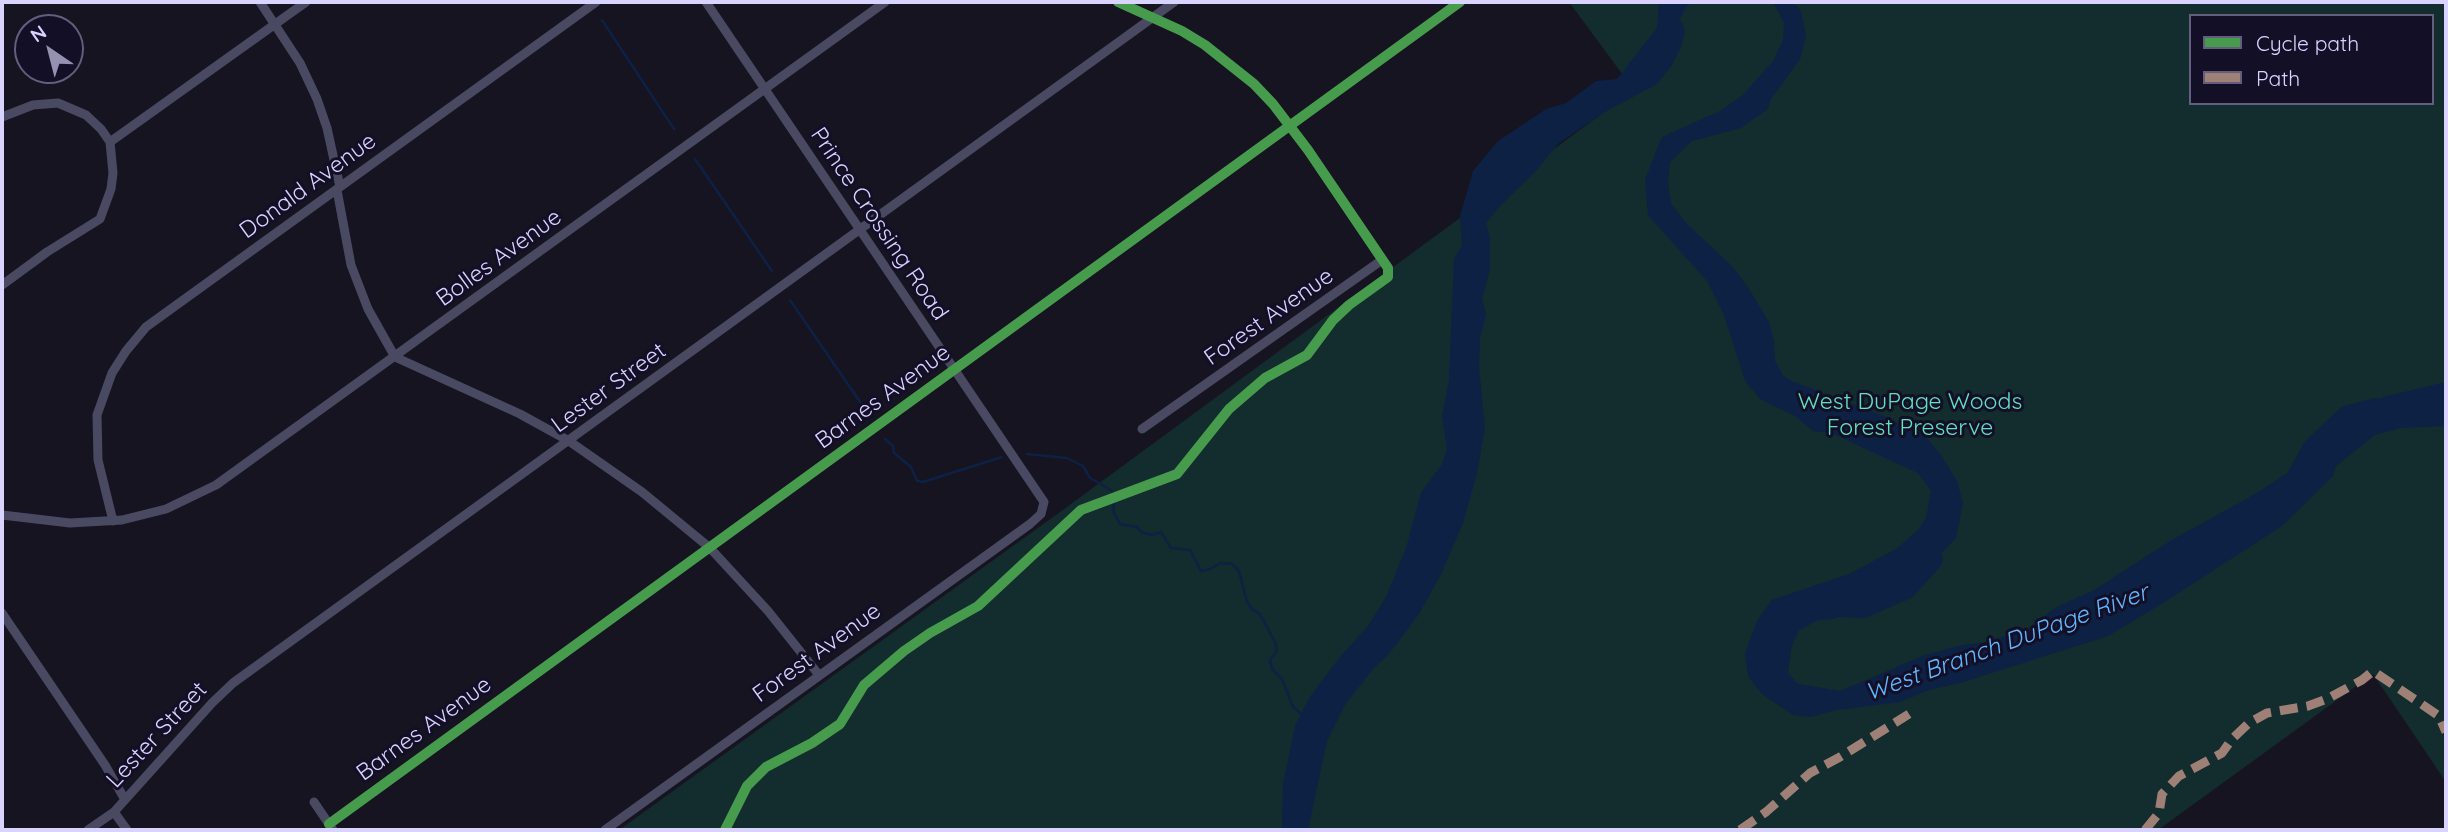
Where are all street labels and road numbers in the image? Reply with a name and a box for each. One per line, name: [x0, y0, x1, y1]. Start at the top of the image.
street label: Prince Crossing Road: [804, 122, 954, 326]
street label: Donald Avenue: [234, 127, 382, 245]
street label: Bolles Avenue: [431, 203, 567, 313]
street label: Forest Avenue: [1199, 262, 1339, 372]
street label: Lester Street: [546, 337, 672, 439]
street label: Barnes Avenue: [810, 339, 956, 455]
street label: Forest Avenue: [748, 597, 886, 709]
street label: Barnes Avenue: [351, 671, 497, 787]
street label: Lester Street: [101, 676, 213, 794]

